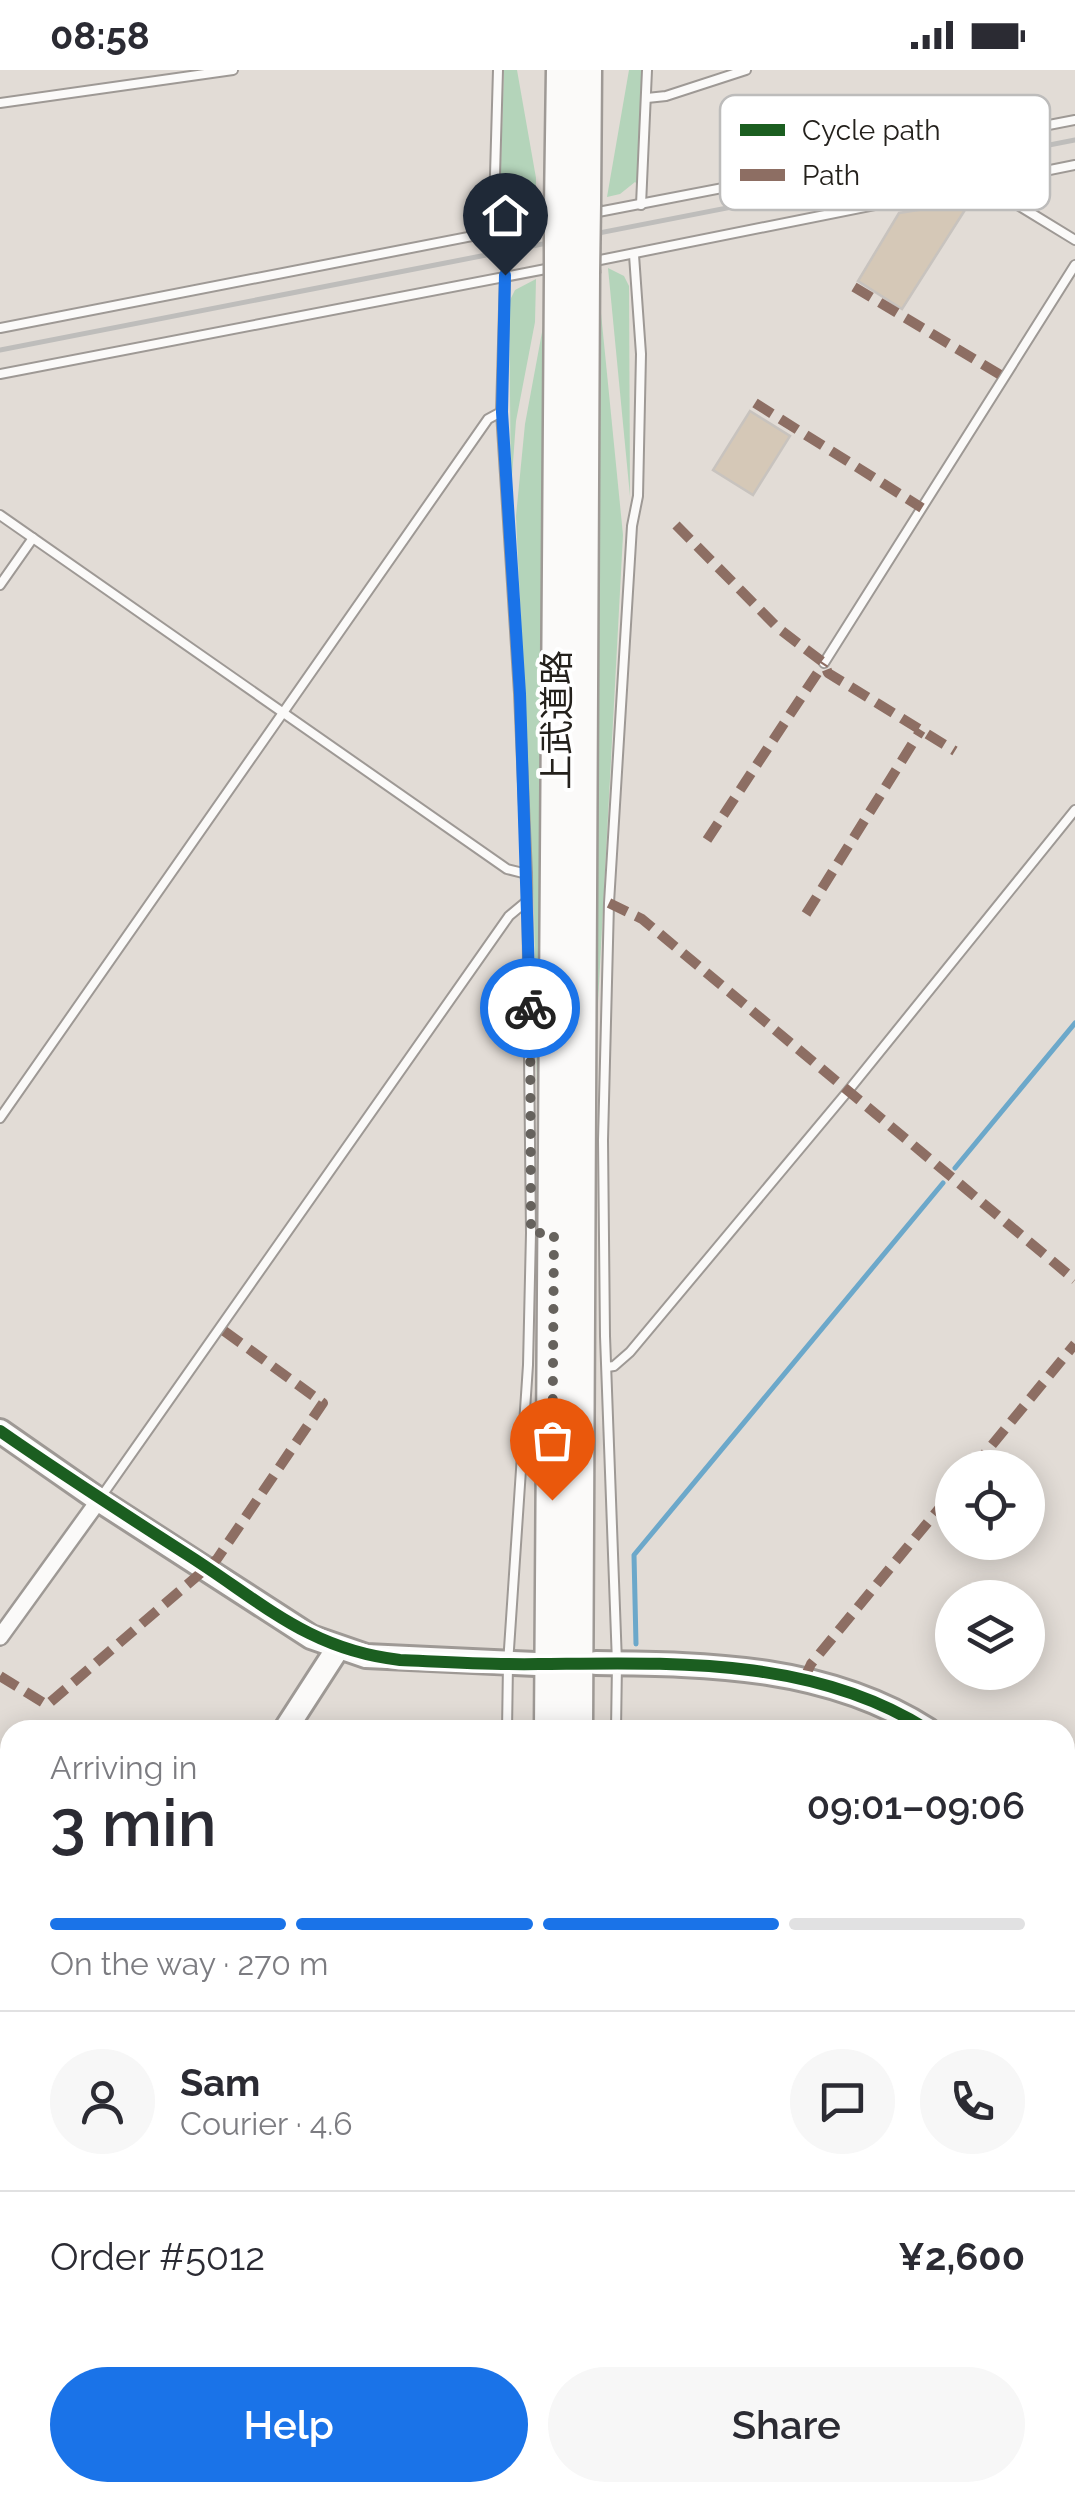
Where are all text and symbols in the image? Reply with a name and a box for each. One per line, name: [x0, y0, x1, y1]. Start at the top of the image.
text: 08:58: [50, 13, 150, 58]
legend: [720, 95, 1050, 210]
text: Cycle path: [802, 114, 941, 147]
text: Path: [802, 159, 860, 192]
pin: [463, 173, 548, 276]
icon: home: [478, 188, 533, 243]
street label: 上武道路: [536, 650, 577, 790]
courier: [480, 958, 580, 1058]
icon: bike: [503, 981, 558, 1036]
pin: [510, 1398, 595, 1501]
icon: bag: [525, 1413, 580, 1468]
map controls: [935, 1450, 1045, 1690]
button: locate: [935, 1450, 1045, 1560]
button: layers: [935, 1580, 1045, 1690]
text: Arriving in: [50, 1749, 197, 1786]
text: 09:01–09:06: [807, 1783, 1025, 1828]
text: 3 min: [50, 1785, 217, 1861]
text: On the way · 270 m: [50, 1945, 328, 1982]
button: person: [50, 2049, 155, 2154]
button: chat: [790, 2049, 895, 2154]
button: phone: [920, 2049, 1025, 2154]
text: Sam: [180, 2060, 260, 2105]
text: Courier · 4.6: [180, 2105, 353, 2142]
text: Order #5012: [50, 2234, 265, 2279]
text: ¥2,600: [898, 2234, 1025, 2279]
button: Help: [50, 2367, 528, 2482]
button: Share: [548, 2367, 1025, 2482]

